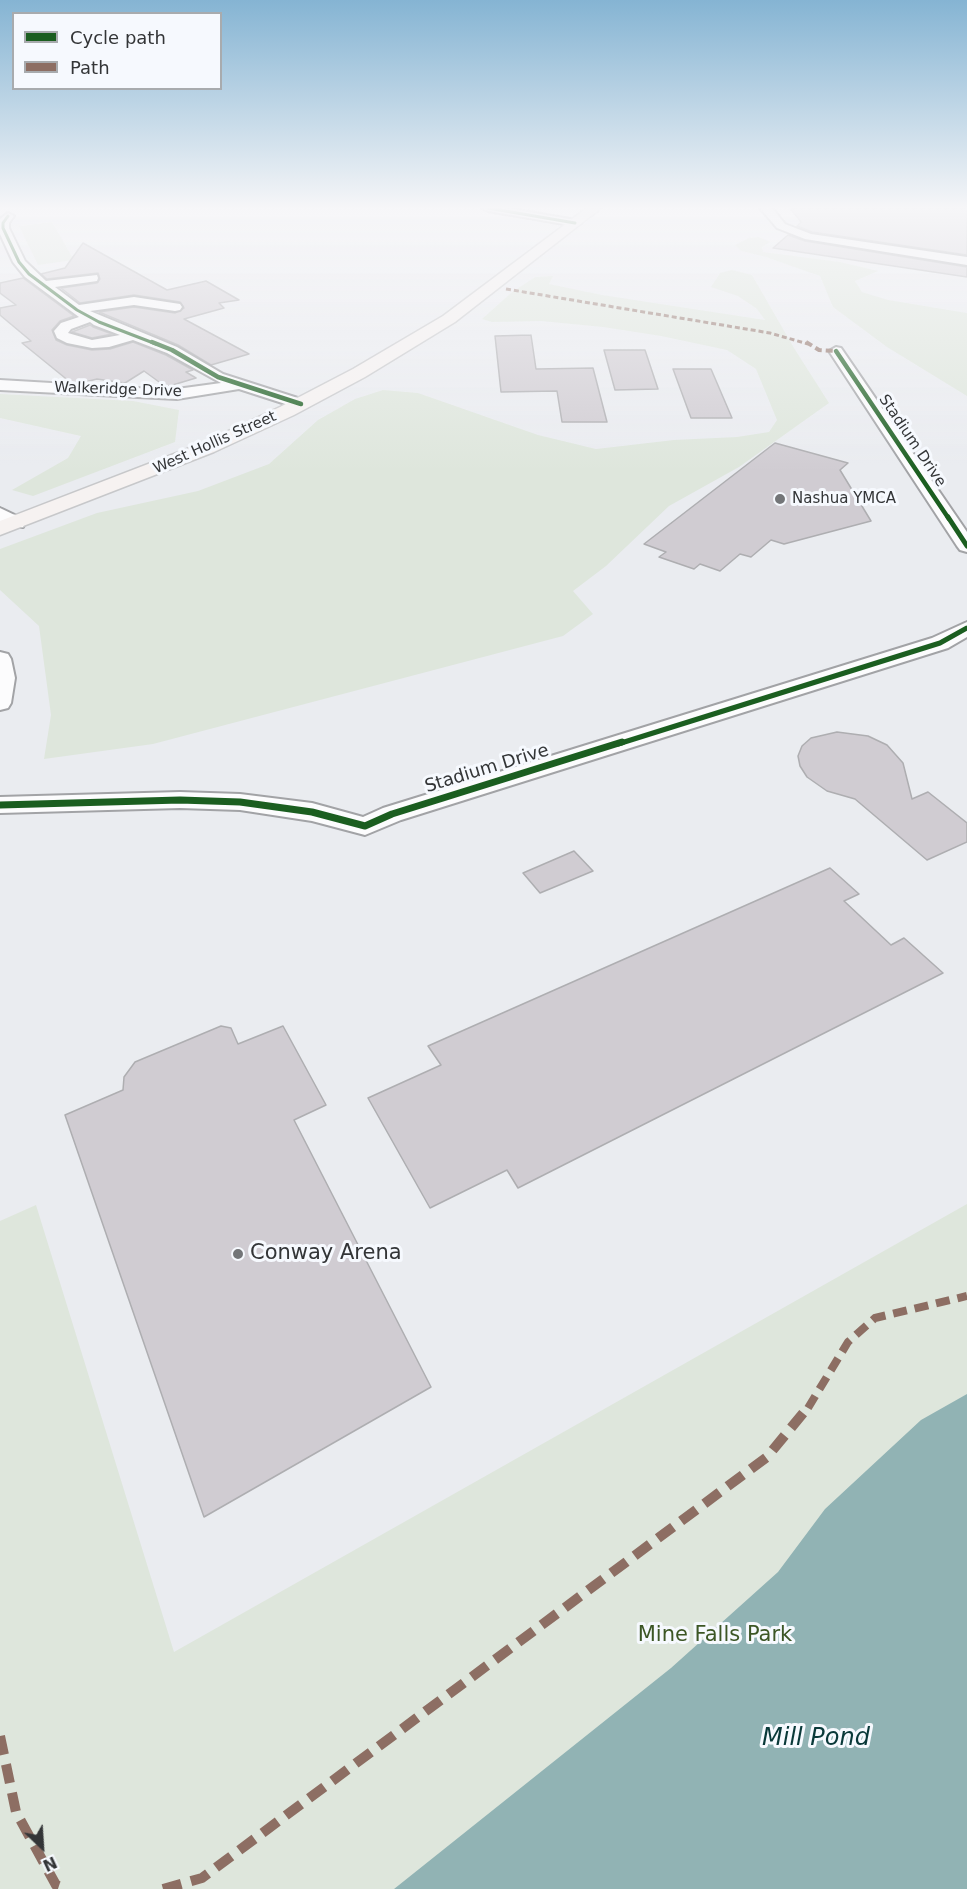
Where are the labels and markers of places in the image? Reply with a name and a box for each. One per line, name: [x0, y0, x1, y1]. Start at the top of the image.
place label: Nashua YMCA: [792, 490, 896, 508]
marker: Nashua YMCA: [773, 492, 787, 506]
place label: Conway Arena: [250, 1241, 402, 1267]
marker: Conway Arena: [231, 1247, 245, 1261]

